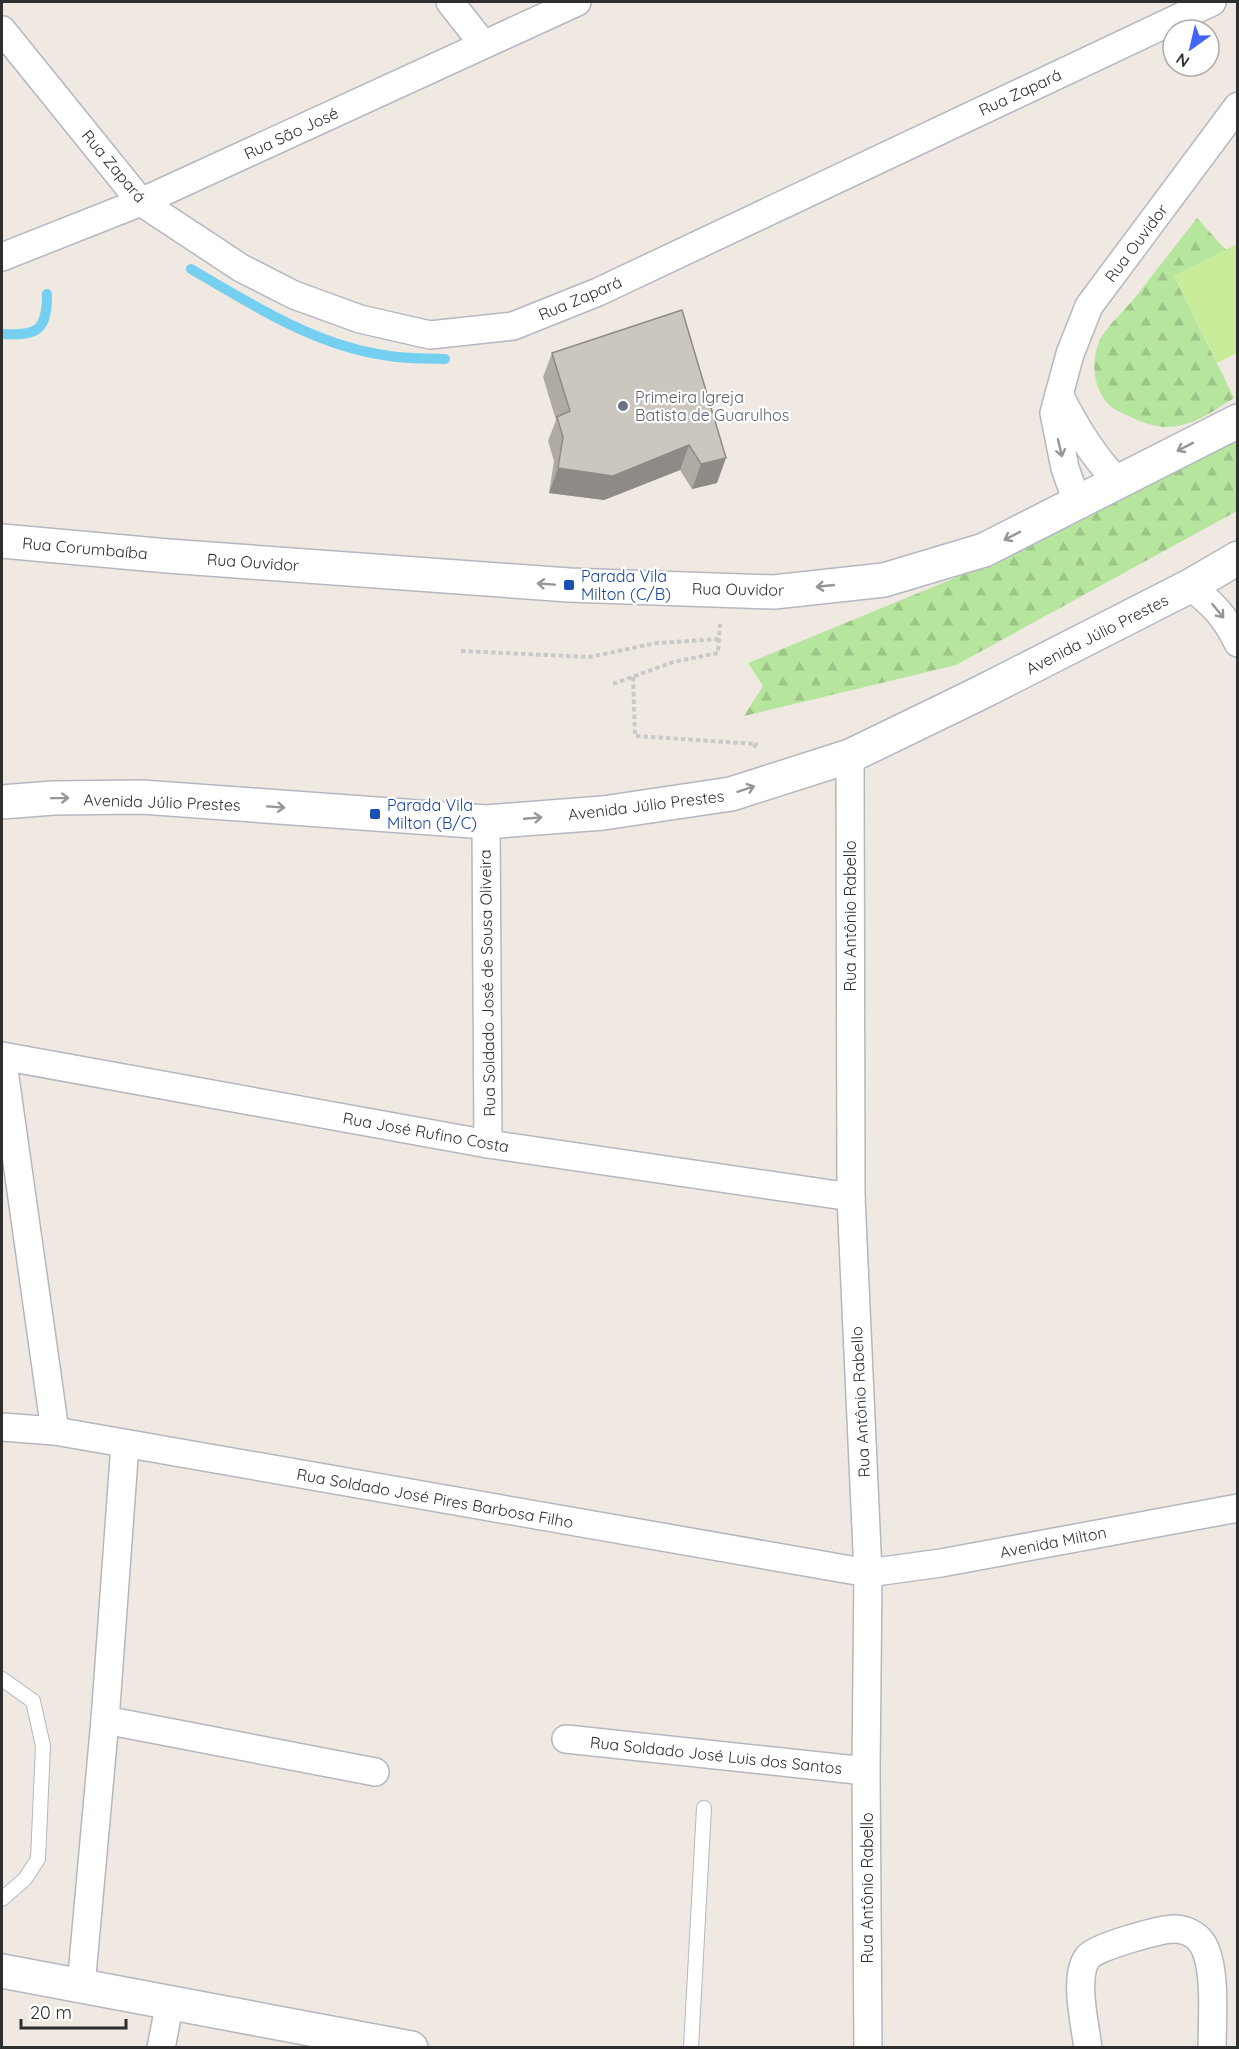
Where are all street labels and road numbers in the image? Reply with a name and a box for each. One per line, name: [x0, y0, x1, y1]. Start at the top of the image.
street label: Rua Zapará: [976, 64, 1064, 120]
street label: Rua São José: [241, 102, 341, 164]
street label: Rua Zapará: [78, 126, 150, 206]
street label: Rua Ouvidor: [1100, 200, 1172, 286]
street label: Rua Zapará: [535, 271, 625, 325]
street label: Rua Corumbaíba: [21, 533, 149, 563]
street label: Rua Ouvidor: [206, 549, 300, 575]
street label: Rua Ouvidor: [692, 578, 784, 600]
street label: Avenida Júlio Prestes: [1023, 589, 1171, 679]
street label: Avenida Júlio Prestes: [567, 786, 725, 824]
street label: Avenida Júlio Prestes: [83, 789, 241, 815]
street label: Rua Antônio Rabello: [840, 840, 860, 992]
street label: Rua Soldado José de Sousa Oliveira: [475, 849, 499, 1117]
street label: Rua José Rufino Costa: [341, 1108, 511, 1156]
street label: Rua Antônio Rabello: [846, 1326, 874, 1478]
street label: Rua Soldado José Pires Barbosa Filho: [295, 1464, 575, 1532]
street label: Avenida Milton: [998, 1522, 1108, 1562]
street label: Rua Soldado José Luis dos Santos: [589, 1732, 843, 1778]
street label: Rua Antônio Rabello: [857, 1812, 877, 1964]

